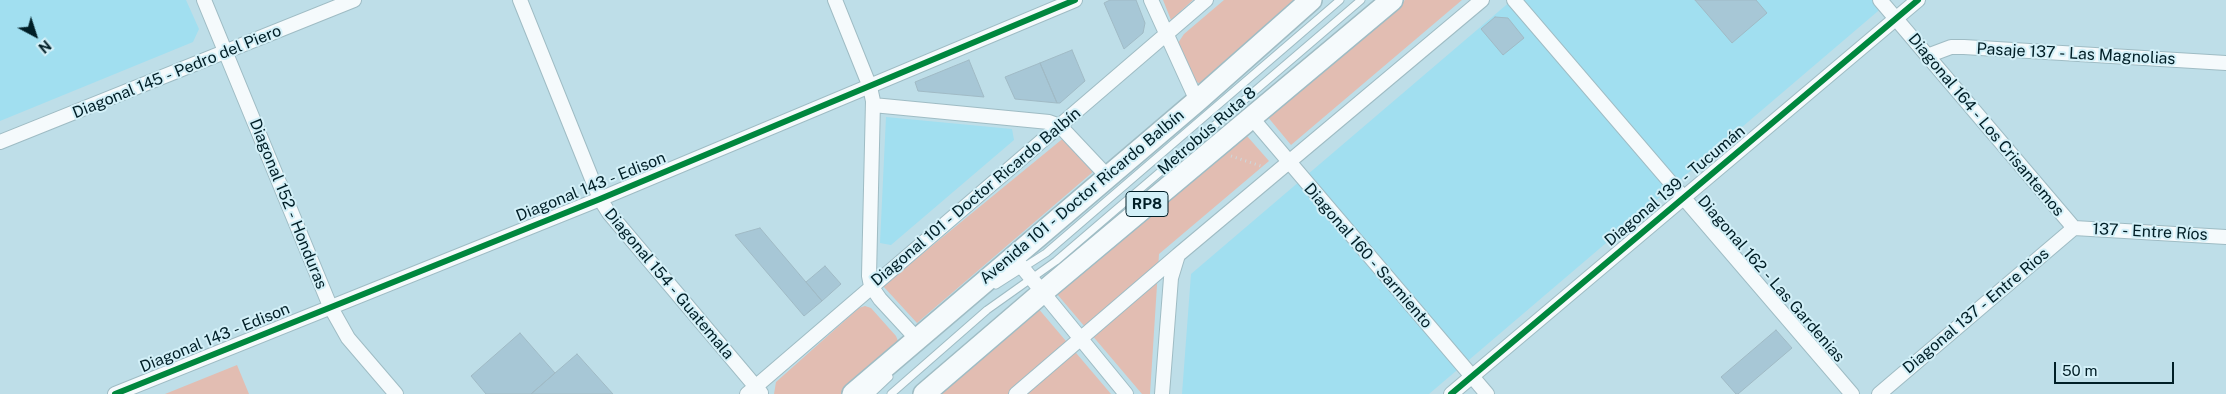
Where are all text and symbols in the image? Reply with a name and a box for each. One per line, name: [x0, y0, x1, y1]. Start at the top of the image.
north arrow: [10, 10, 60, 60]
street label: Diagonal 145 - Pedro del Piero: [70, 21, 284, 123]
street label: Diagonal 164 - Los Crisantemos: [1904, 30, 2068, 220]
text: N: [35, 37, 54, 56]
street label: Pasaje 137 - Las Magnolias: [1976, 39, 2176, 69]
street label: Metrobús Ruta 8: [1154, 83, 1260, 179]
street label: Diagonal 101 - Doctor Ricardo Balbín: [867, 104, 1085, 290]
street label: Avenida 101 - Doctor Ricardo Balbín: [976, 106, 1188, 288]
street label: Diagonal 152 - Honduras: [245, 116, 331, 292]
street label: Diagonal 139 - Tucumán: [1601, 122, 1749, 250]
street label: Diagonal 143 - Edison: [513, 148, 669, 226]
street label: Diagonal 160 - Sarmiento: [1300, 180, 1436, 332]
road number: RP8: [1126, 192, 1168, 216]
street label: Diagonal 162 - Las Gardenias: [1693, 192, 1849, 366]
street label: Diagonal 154 - Guatemala: [600, 205, 738, 363]
street label: 137 - Entre Ríos: [2092, 219, 2208, 245]
street label: Diagonal 137 - Entre Rios: [1899, 244, 2053, 378]
street label: Diagonal 143 - Edison: [137, 299, 293, 377]
scale bar: [2056, 352, 2176, 384]
text: 50 m: [2062, 362, 2097, 379]

